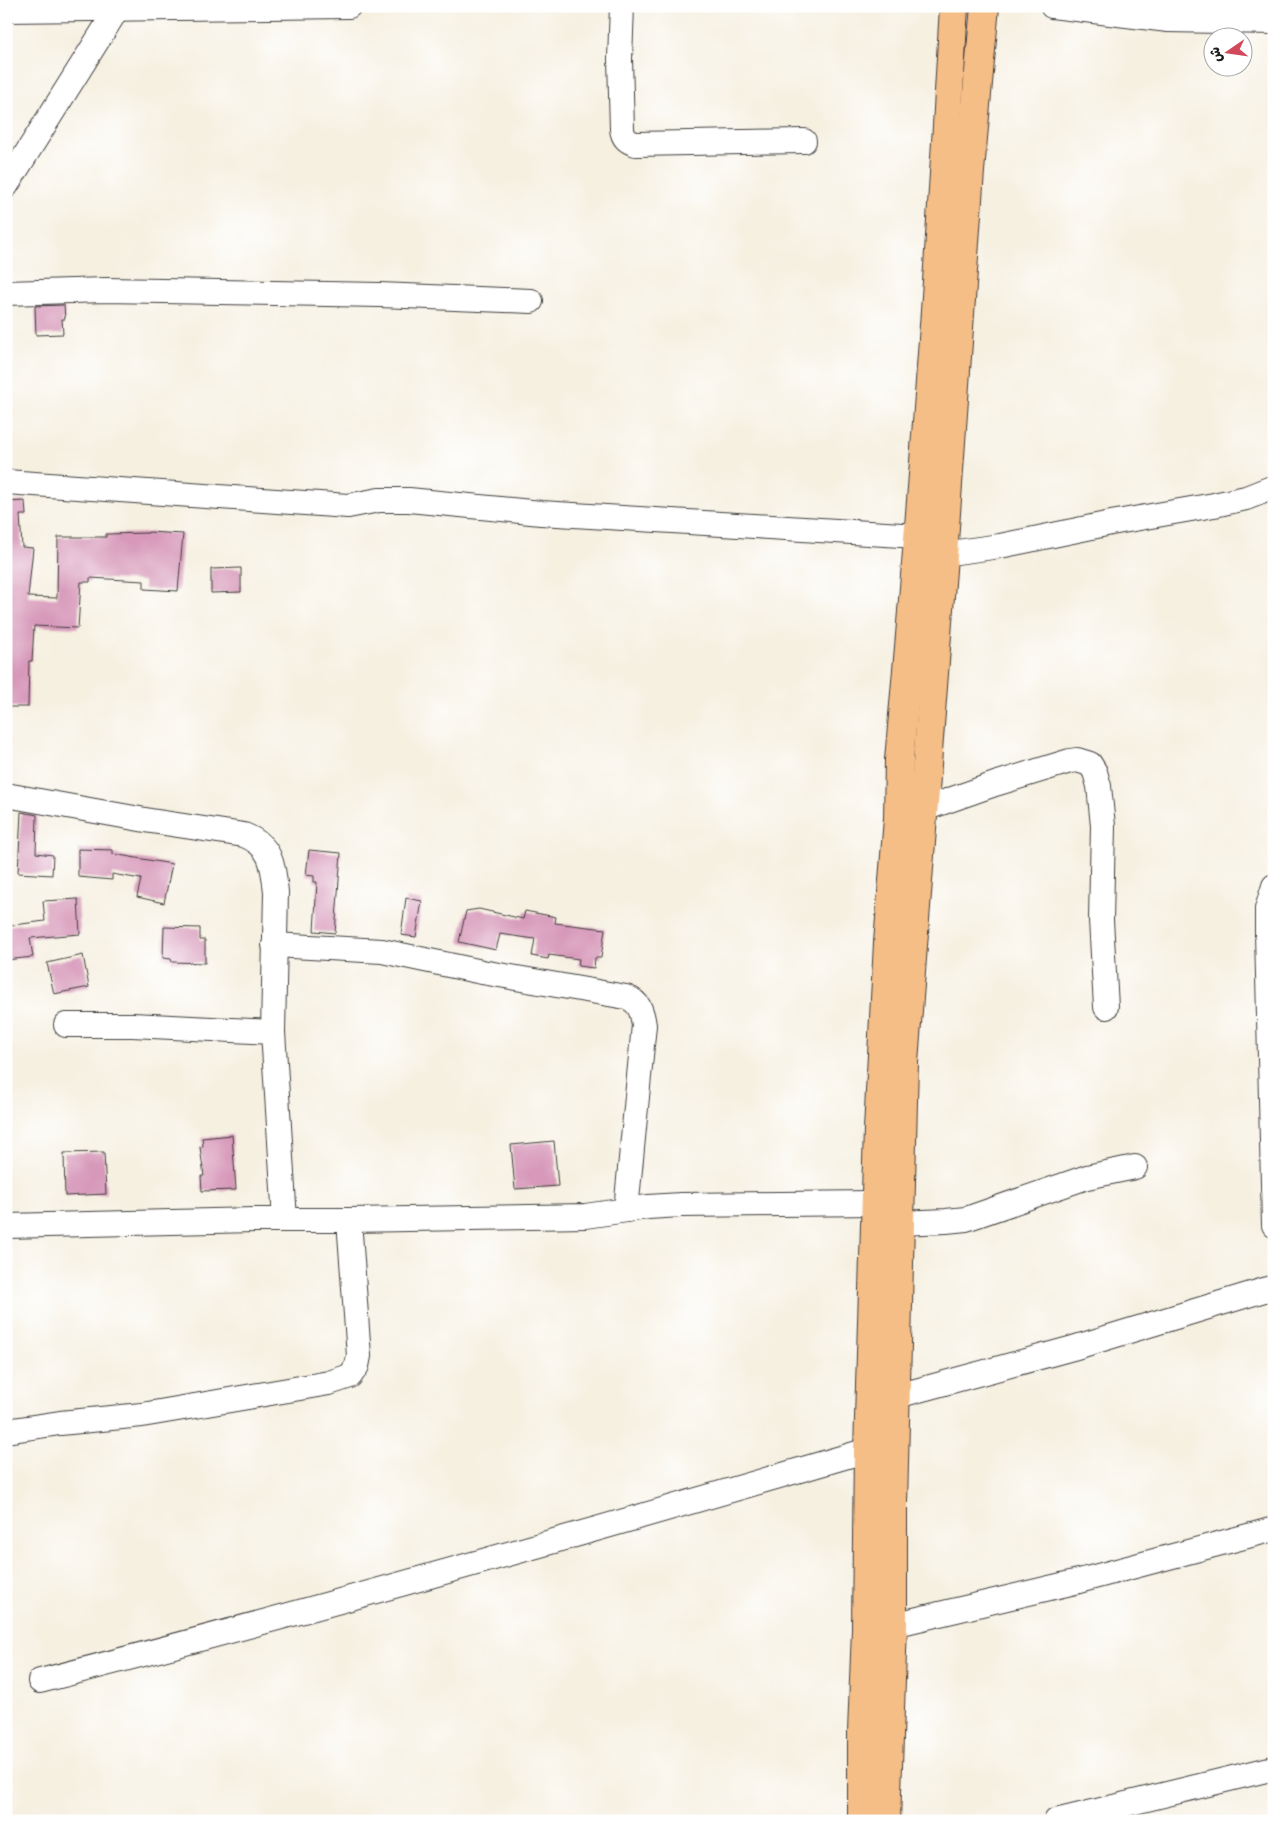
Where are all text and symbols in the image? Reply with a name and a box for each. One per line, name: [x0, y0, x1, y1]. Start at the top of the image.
north arrow: [1202, 28, 1252, 78]
text: ش: [1206, 45, 1226, 64]

